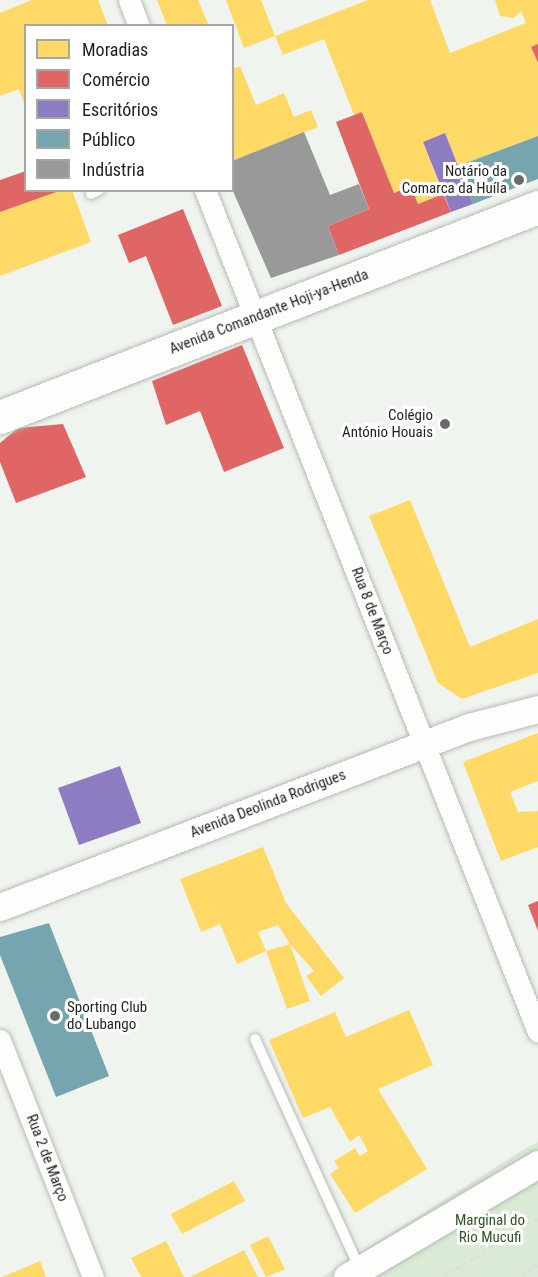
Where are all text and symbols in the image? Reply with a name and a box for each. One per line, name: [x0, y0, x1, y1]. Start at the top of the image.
legend: [24, 24, 234, 192]
text: Moradias: [82, 39, 148, 60]
text: Comércio: [82, 69, 150, 90]
text: Escritórios: [82, 99, 158, 120]
text: Público: [82, 129, 135, 150]
text: Indústria: [82, 159, 145, 180]
place label: Notário da Comarca da Huíla: [402, 162, 507, 197]
marker: Notário da Comarca da Huíla: [512, 173, 526, 187]
street label: Avenida Comandante Hoji-ya-Henda: [167, 266, 371, 358]
place label: Colégio António Houais: [342, 406, 433, 441]
marker: Colégio António Houais: [438, 417, 452, 431]
street label: Rua 8 de Março: [347, 565, 397, 657]
street label: Avenida Deolinda Rodrigues: [188, 766, 348, 842]
place label: Sporting Club do Lubango: [67, 998, 147, 1033]
marker: Sporting Club do Lubango: [48, 1009, 62, 1023]
street label: Rua 2 de Março: [22, 1112, 72, 1204]
park label: Marginal do Rio Mucufi: [455, 1211, 525, 1246]

